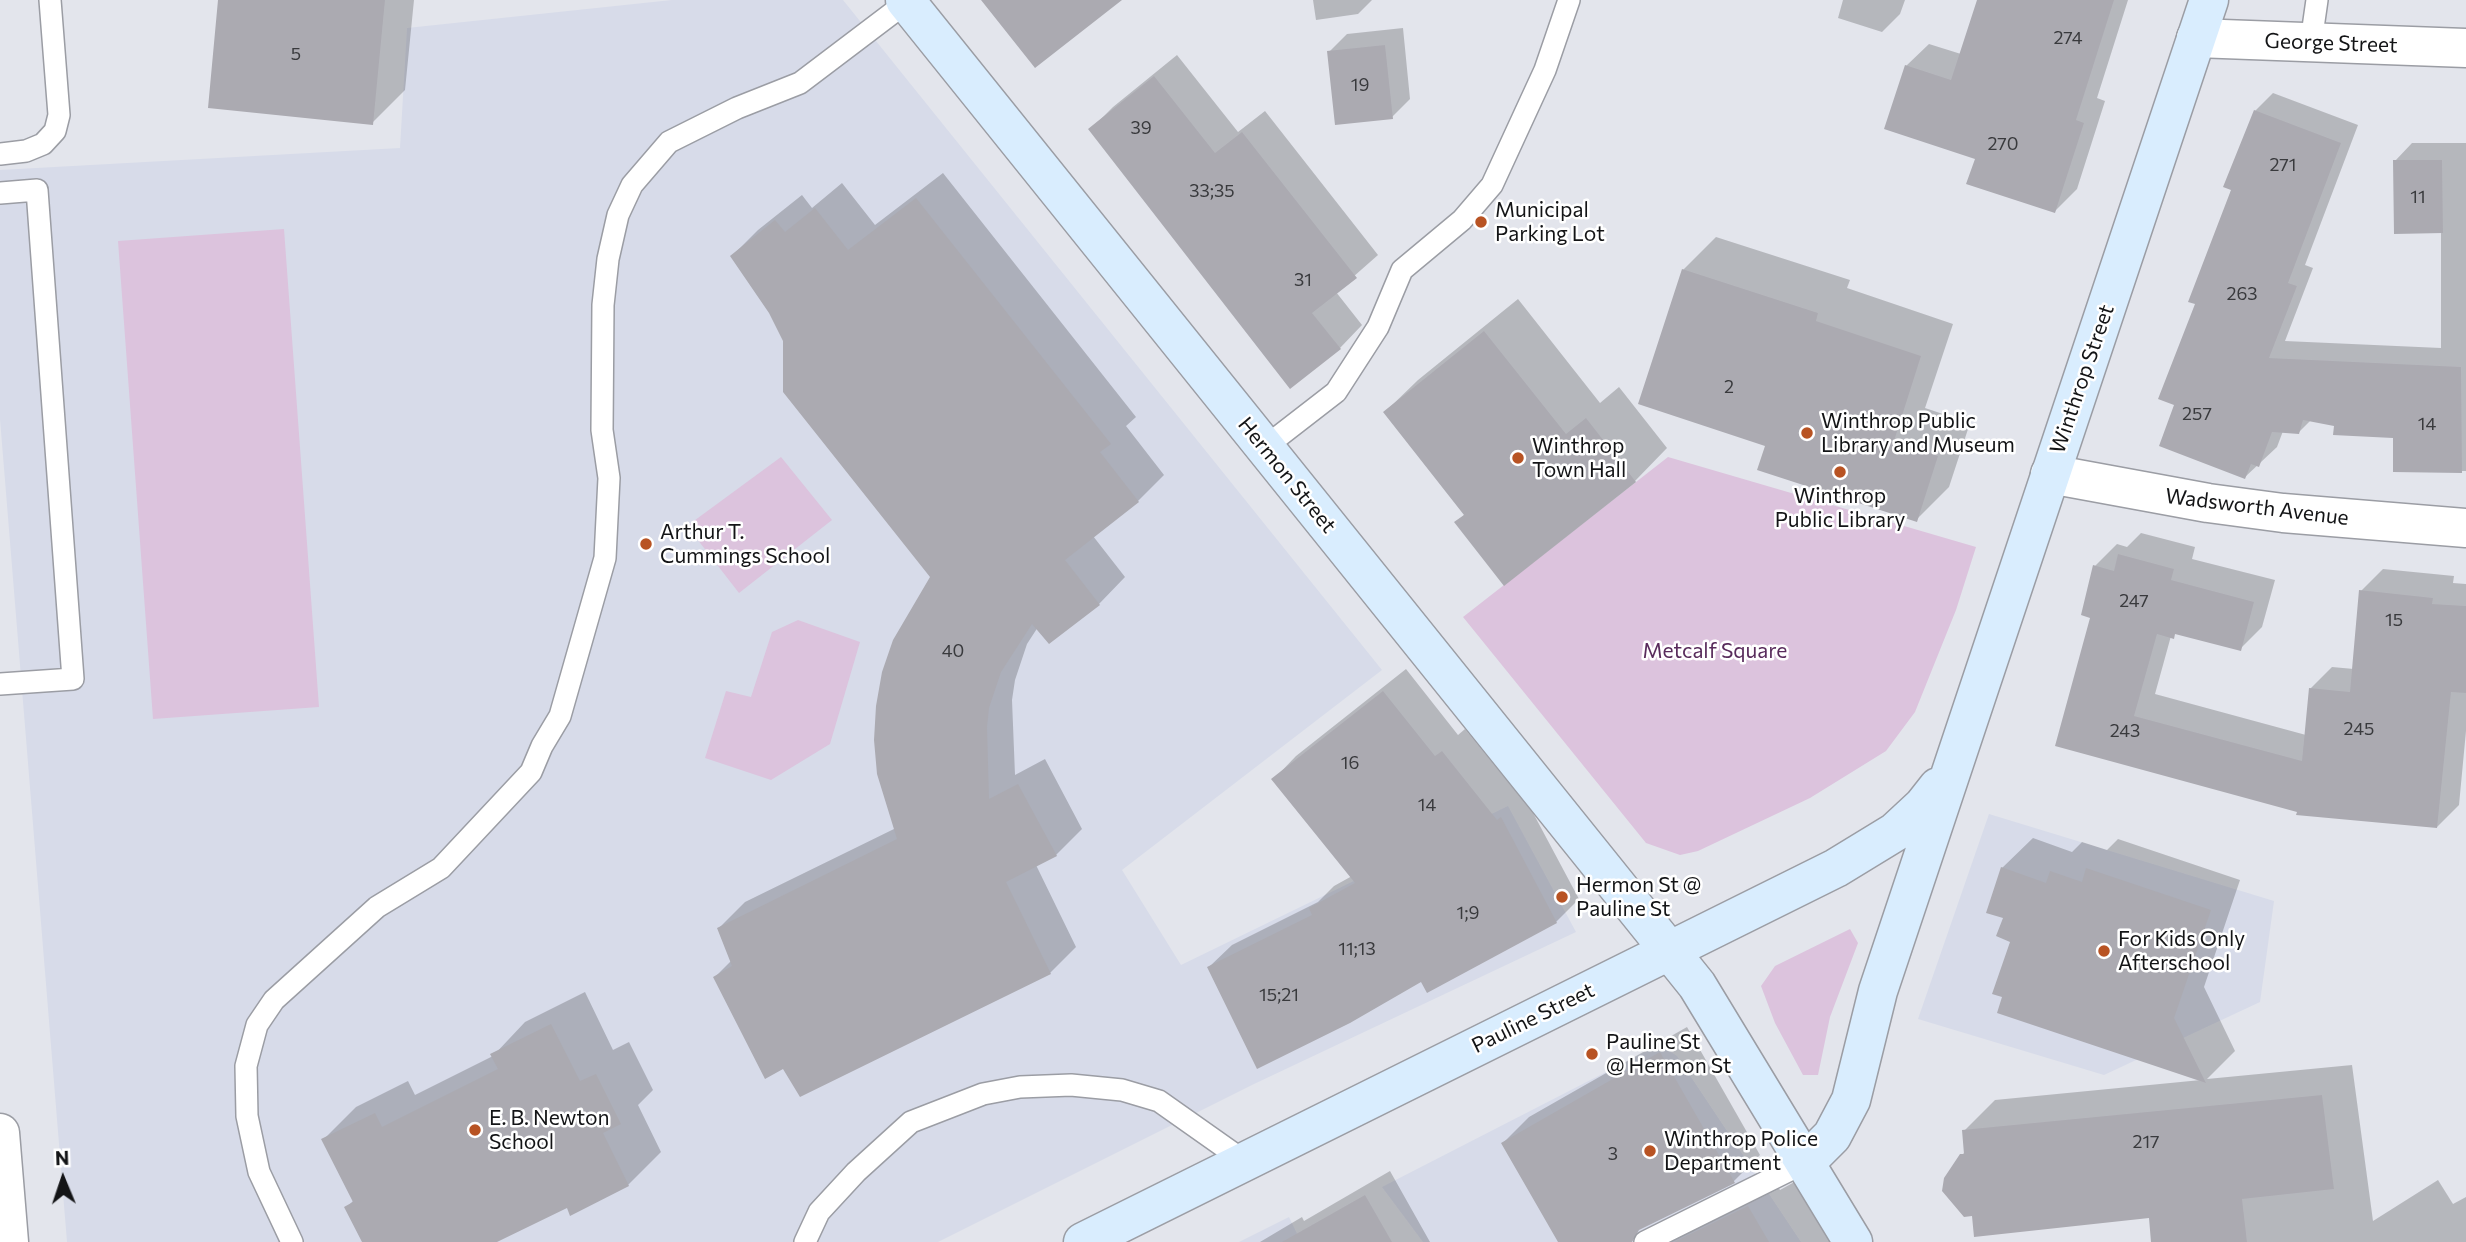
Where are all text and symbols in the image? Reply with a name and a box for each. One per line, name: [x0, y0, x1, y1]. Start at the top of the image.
house number: 274: [2053, 27, 2083, 49]
street label: George Street: [2264, 28, 2398, 58]
house number: 5: [291, 43, 301, 65]
house number: 19: [1351, 74, 1369, 96]
house number: 39: [1130, 117, 1152, 139]
house number: 270: [1987, 133, 2019, 155]
house number: 271: [2269, 154, 2297, 176]
house number: 33;35: [1189, 180, 1235, 202]
house number: 11: [2410, 186, 2426, 208]
place label: Municipal Parking Lot: [1495, 197, 1605, 247]
marker: Municipal Parking Lot: [1473, 214, 1489, 230]
house number: 31: [1294, 269, 1312, 291]
house number: 263: [2226, 283, 2258, 305]
street label: Winthrop Street: [2045, 301, 2119, 457]
house number: 2: [1724, 376, 1734, 398]
house number: 257: [2182, 403, 2212, 425]
place label: Winthrop Public Library and Museum: [1821, 408, 2015, 458]
street label: Hermon Street: [1233, 412, 1341, 538]
house number: 14: [2418, 413, 2436, 435]
marker: Winthrop Public Library and Museum: [1799, 425, 1815, 441]
place label: Winthrop Town Hall: [1532, 433, 1626, 483]
marker: Winthrop Town Hall: [1510, 450, 1526, 466]
marker: Winthrop Public Library: [1832, 464, 1848, 480]
place label: Winthrop Public Library: [1775, 483, 1905, 533]
street label: Wadsworth Avenue: [2164, 483, 2350, 531]
place label: Arthur T. Cummings School: [660, 519, 830, 569]
marker: Arthur T. Cummings School: [638, 536, 654, 552]
house number: 247: [2119, 590, 2149, 612]
house number: 15: [2385, 609, 2403, 631]
park label: Metcalf Square: [1643, 638, 1787, 664]
house number: 40: [942, 640, 964, 662]
house number: 245: [2344, 718, 2374, 740]
house number: 243: [2110, 720, 2140, 742]
house number: 16: [1341, 752, 1359, 774]
house number: 14: [1418, 794, 1436, 816]
place label: Hermon St @ Pauline St: [1576, 872, 1701, 922]
marker: Hermon St @ Pauline St: [1554, 889, 1570, 905]
house number: 1;9: [1457, 902, 1479, 924]
place label: For Kids Only Afterschool: [2118, 926, 2245, 976]
house number: 11;13: [1338, 938, 1376, 960]
marker: For Kids Only Afterschool: [2096, 943, 2112, 959]
street label: Pauline Street: [1468, 977, 1598, 1059]
house number: 15;21: [1259, 984, 1299, 1006]
place label: Pauline St @ Hermon St: [1606, 1029, 1731, 1079]
marker: Pauline St @ Hermon St: [1584, 1046, 1600, 1062]
place label: E. B. Newton School: [489, 1105, 609, 1155]
marker: E. B. Newton School: [467, 1122, 483, 1138]
place label: Winthrop Police Department: [1664, 1126, 1818, 1176]
house number: 217: [2132, 1131, 2160, 1153]
house number: 3: [1608, 1143, 1618, 1165]
marker: Winthrop Police Department: [1642, 1143, 1658, 1159]
north arrow: [28, 1144, 98, 1214]
text: N: [55, 1146, 70, 1169]

